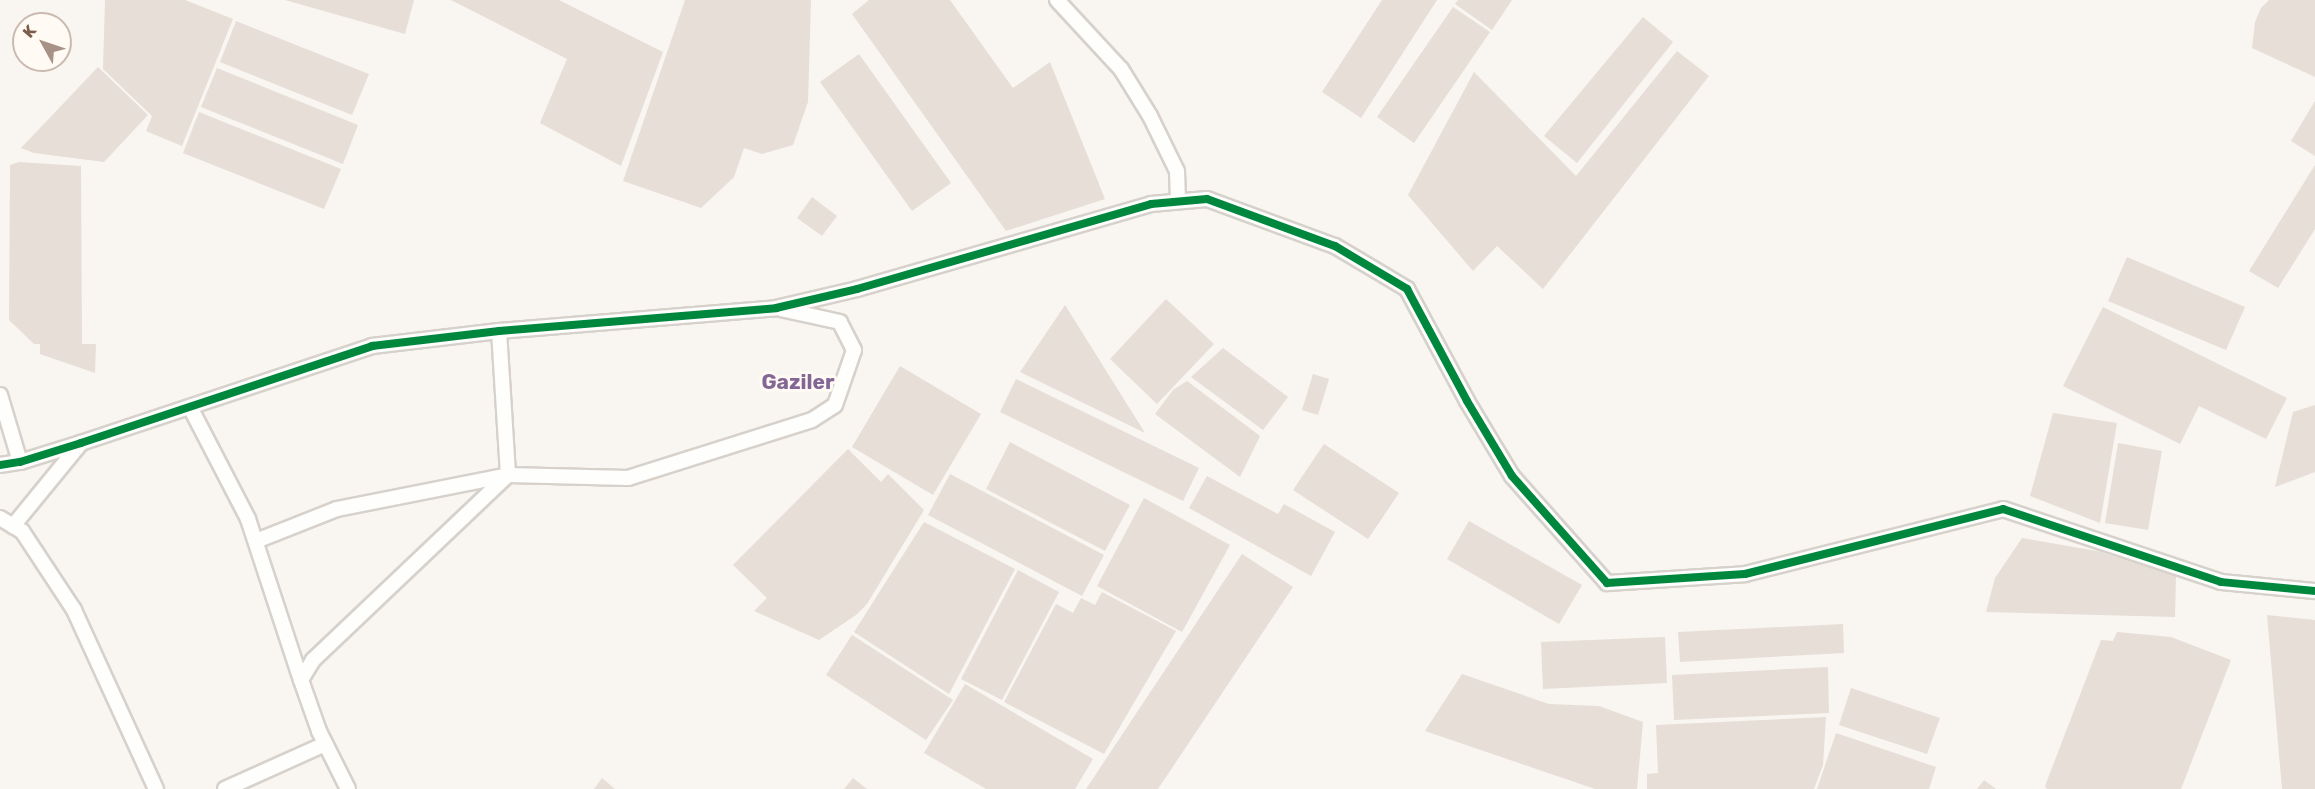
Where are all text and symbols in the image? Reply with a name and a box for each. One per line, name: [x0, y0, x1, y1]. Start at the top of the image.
north arrow: [12, 12, 72, 72]
text: K: [19, 21, 40, 42]
district label: Gaziler: [761, 369, 835, 395]

